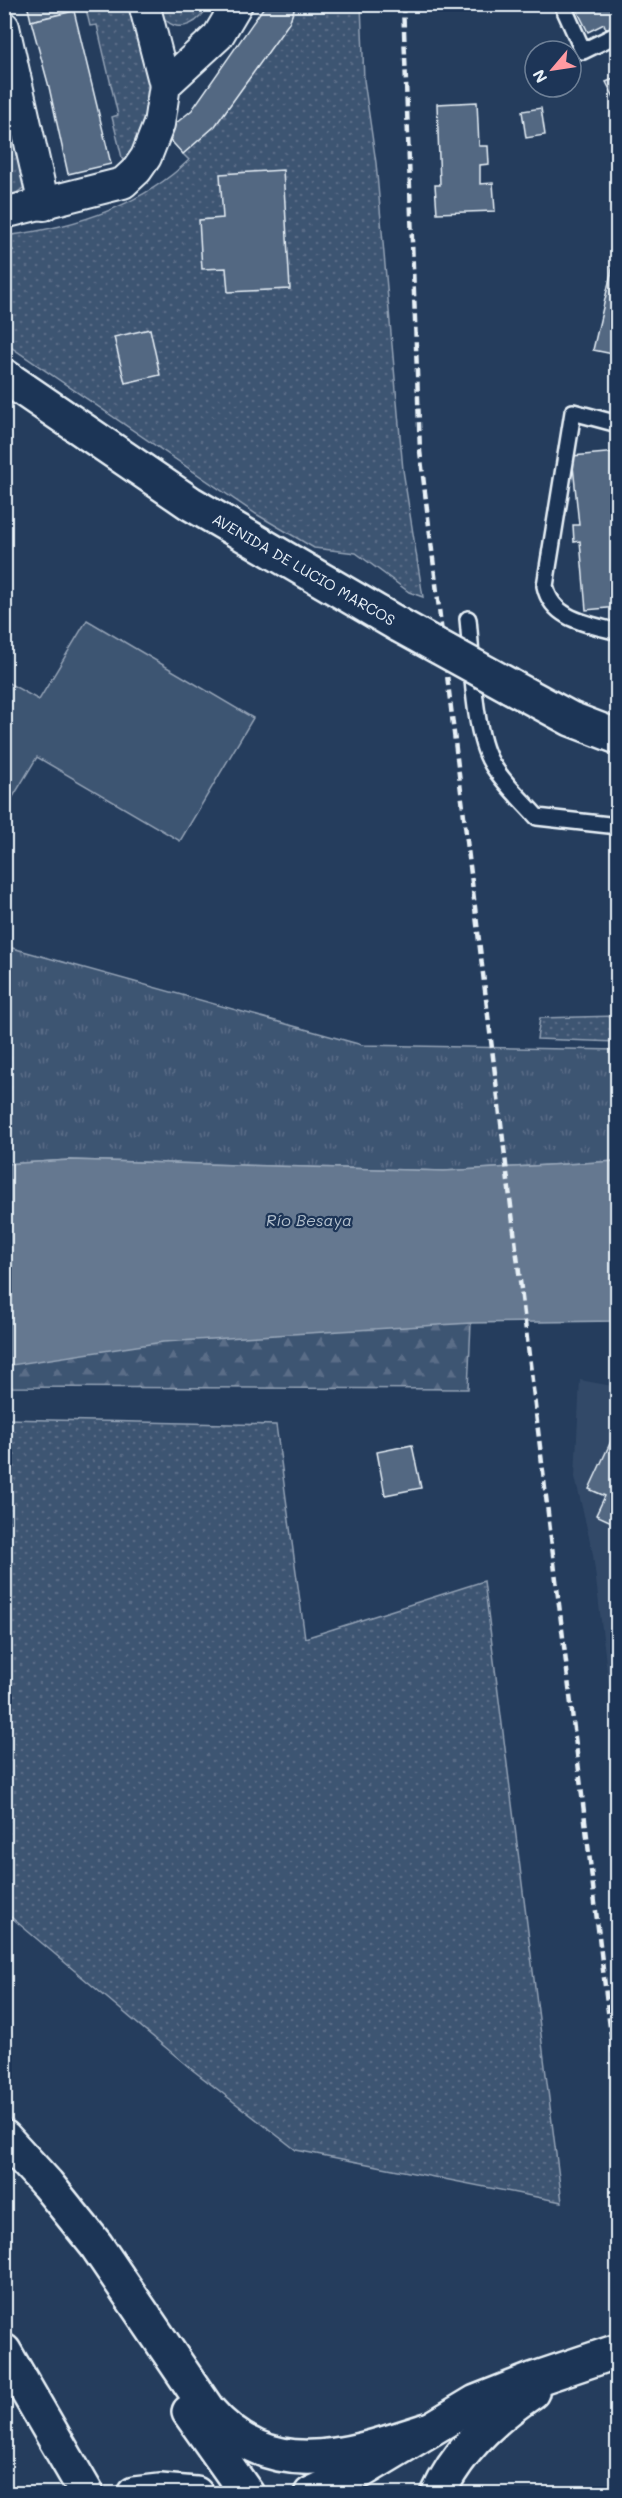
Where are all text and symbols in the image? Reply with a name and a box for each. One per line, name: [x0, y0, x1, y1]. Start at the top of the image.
north arrow: [523, 39, 583, 99]
text: N: [527, 66, 552, 87]
street label: AVENIDA DE LUCIO MARCOS: [209, 508, 399, 630]
water label: Río Besaya: [266, 1209, 352, 1230]

